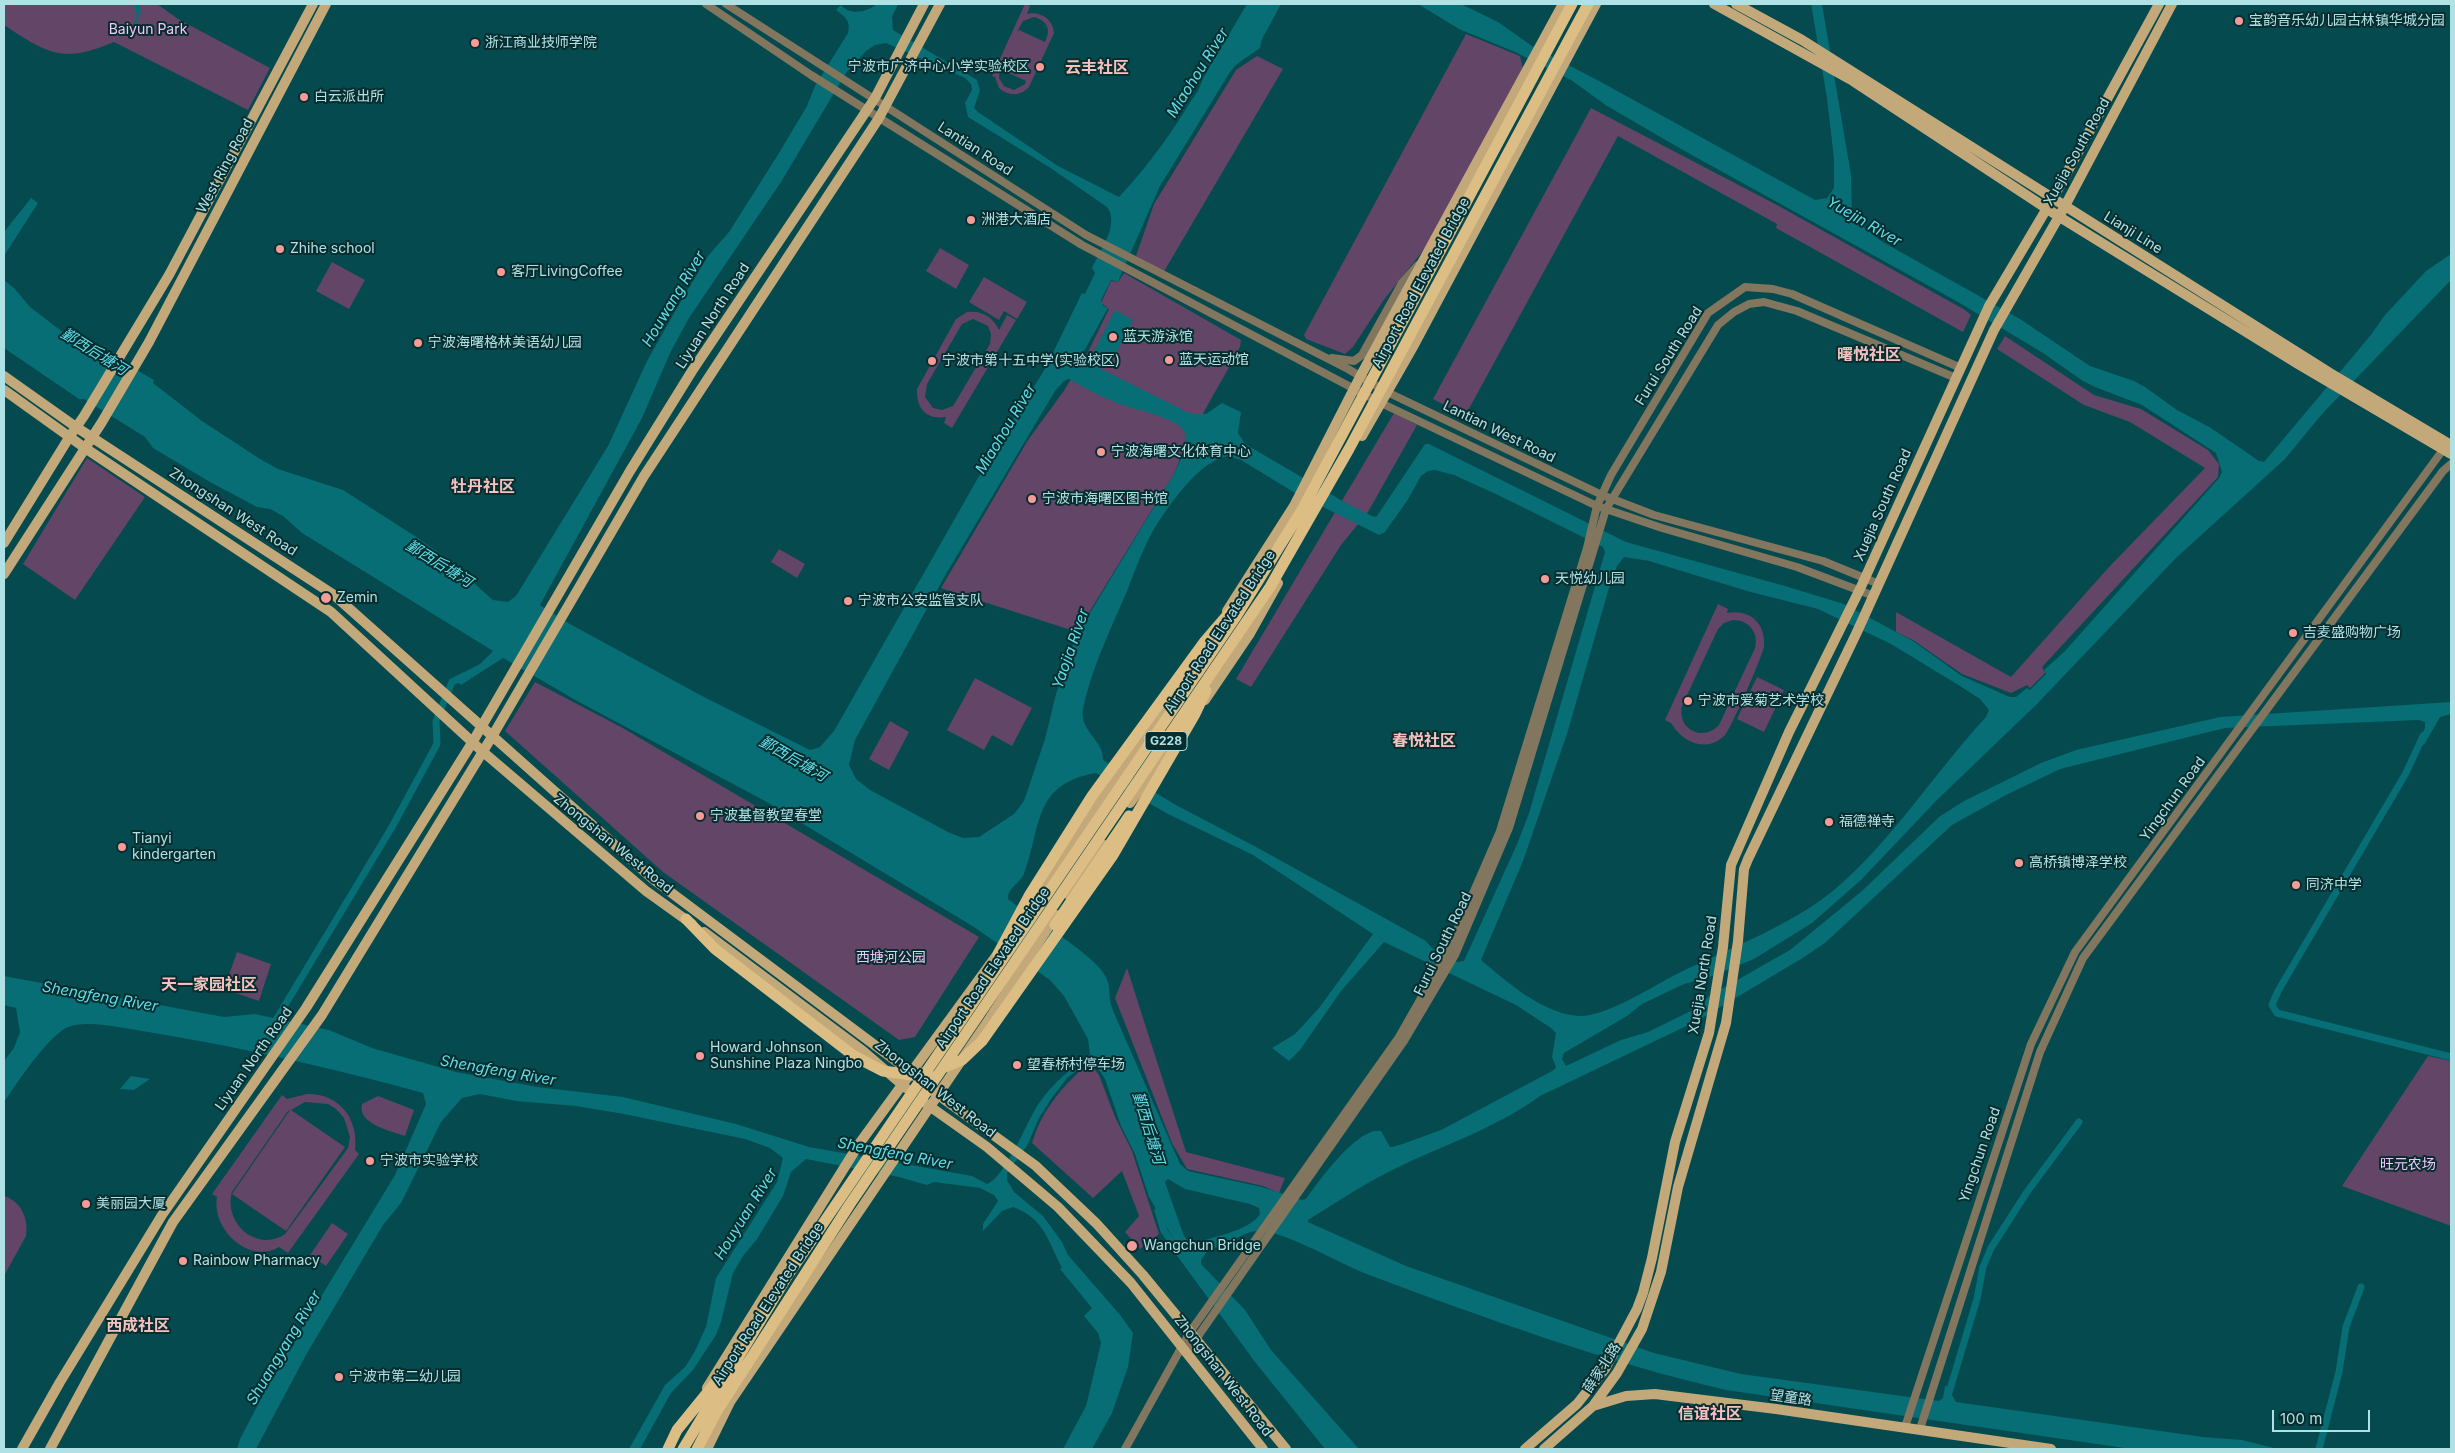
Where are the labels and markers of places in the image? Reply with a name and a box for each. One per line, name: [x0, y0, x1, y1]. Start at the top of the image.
place label: 宝韵音乐幼儿园古林镇华城分园: [2249, 13, 2445, 29]
marker: 宝韵音乐幼儿园古林镇华城分园: [2233, 15, 2245, 27]
place label: 浙江商业技师学院: [485, 35, 597, 51]
marker: 浙江商业技师学院: [469, 37, 481, 49]
place label: 宁波市广济中心小学实验校区: [848, 59, 1030, 75]
marker: 宁波市广济中心小学实验校区: [1034, 61, 1046, 73]
place label: 白云派出所: [314, 89, 384, 105]
marker: 白云派出所: [298, 91, 310, 103]
place label: 洲港大酒店: [981, 212, 1051, 228]
marker: 洲港大酒店: [965, 214, 977, 226]
place label: Zhihe school: [290, 241, 375, 257]
marker: Zhihe school: [274, 243, 286, 255]
place label: 客厅LivingCoffee: [511, 264, 623, 280]
marker: 客厅LivingCoffee: [495, 266, 507, 278]
place label: 蓝天游泳馆: [1123, 329, 1193, 345]
marker: 蓝天游泳馆: [1107, 331, 1119, 343]
place label: 宁波海曙格林美语幼儿园: [428, 335, 582, 351]
marker: 宁波海曙格林美语幼儿园: [412, 337, 424, 349]
place label: 蓝天运动馆: [1179, 352, 1249, 368]
place label: 宁波市第十五中学(实验校区): [942, 353, 1120, 369]
marker: 蓝天运动馆: [1163, 354, 1175, 366]
marker: 宁波市第十五中学(实验校区): [926, 355, 938, 367]
place label: 宁波海曙文化体育中心: [1111, 444, 1251, 460]
marker: 宁波海曙文化体育中心: [1095, 446, 1107, 458]
place label: 宁波市海曙区图书馆: [1042, 491, 1168, 507]
marker: 宁波市海曙区图书馆: [1026, 493, 1038, 505]
place label: 天悦幼儿园: [1555, 571, 1625, 587]
marker: 天悦幼儿园: [1539, 573, 1551, 585]
place label: Zemin: [337, 590, 378, 606]
marker: Zemin: [319, 591, 333, 605]
place label: 宁波市公安监管支队: [858, 593, 984, 609]
marker: 宁波市公安监管支队: [842, 595, 854, 607]
place label: 吉麦盛购物广场: [2303, 625, 2401, 641]
marker: 吉麦盛购物广场: [2287, 627, 2299, 639]
place label: 宁波市爱菊艺术学校: [1698, 693, 1824, 709]
marker: 宁波市爱菊艺术学校: [1682, 695, 1694, 707]
place label: 宁波基督教望春堂: [710, 808, 822, 824]
marker: 宁波基督教望春堂: [694, 810, 706, 822]
place label: 福德禅寺: [1839, 814, 1895, 830]
marker: 福德禅寺: [1823, 816, 1835, 828]
place label: Tianyi kindergarten: [132, 831, 216, 864]
marker: Tianyi kindergarten: [116, 841, 128, 853]
place label: 高桥镇博泽学校: [2029, 855, 2127, 871]
marker: 高桥镇博泽学校: [2013, 857, 2025, 869]
place label: 同济中学: [2306, 877, 2362, 893]
marker: 同济中学: [2290, 879, 2302, 891]
place label: Howard Johnson Sunshine Plaza Ningbo: [710, 1040, 862, 1072]
marker: Howard Johnson Sunshine Plaza Ningbo: [694, 1050, 706, 1062]
place label: 望春桥村停车场: [1027, 1057, 1125, 1073]
marker: 望春桥村停车场: [1011, 1059, 1023, 1071]
place label: 宁波市实验学校: [380, 1153, 478, 1169]
marker: 宁波市实验学校: [364, 1155, 376, 1167]
place label: 美丽园大厦: [96, 1196, 166, 1212]
marker: 美丽园大厦: [80, 1198, 92, 1210]
place label: Wangchun Bridge: [1143, 1238, 1261, 1254]
marker: Wangchun Bridge: [1125, 1239, 1139, 1253]
place label: Rainbow Pharmacy: [193, 1253, 320, 1269]
marker: Rainbow Pharmacy: [177, 1255, 189, 1267]
place label: 宁波市第二幼儿园: [349, 1369, 461, 1385]
marker: 宁波市第二幼儿园: [333, 1371, 345, 1383]

